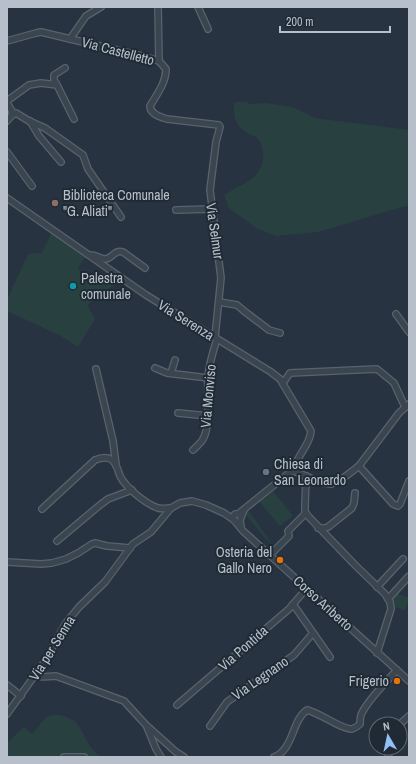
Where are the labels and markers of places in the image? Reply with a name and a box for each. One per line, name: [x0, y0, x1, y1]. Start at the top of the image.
place label: Biblioteca Comunale "G. Aliati": [63, 186, 170, 220]
marker: Biblioteca Comunale "G. Aliati": [50, 198, 60, 208]
place label: Palestra comunale: [81, 269, 131, 303]
marker: Palestra comunale: [68, 281, 78, 291]
place label: Chiesa di San Leonardo: [274, 455, 346, 489]
marker: Chiesa di San Leonardo: [261, 467, 271, 477]
place label: Osteria del Gallo Nero: [216, 543, 272, 577]
marker: Osteria del Gallo Nero: [275, 555, 285, 565]
place label: Frigerio: [349, 672, 389, 690]
marker: Frigerio: [392, 676, 402, 686]

